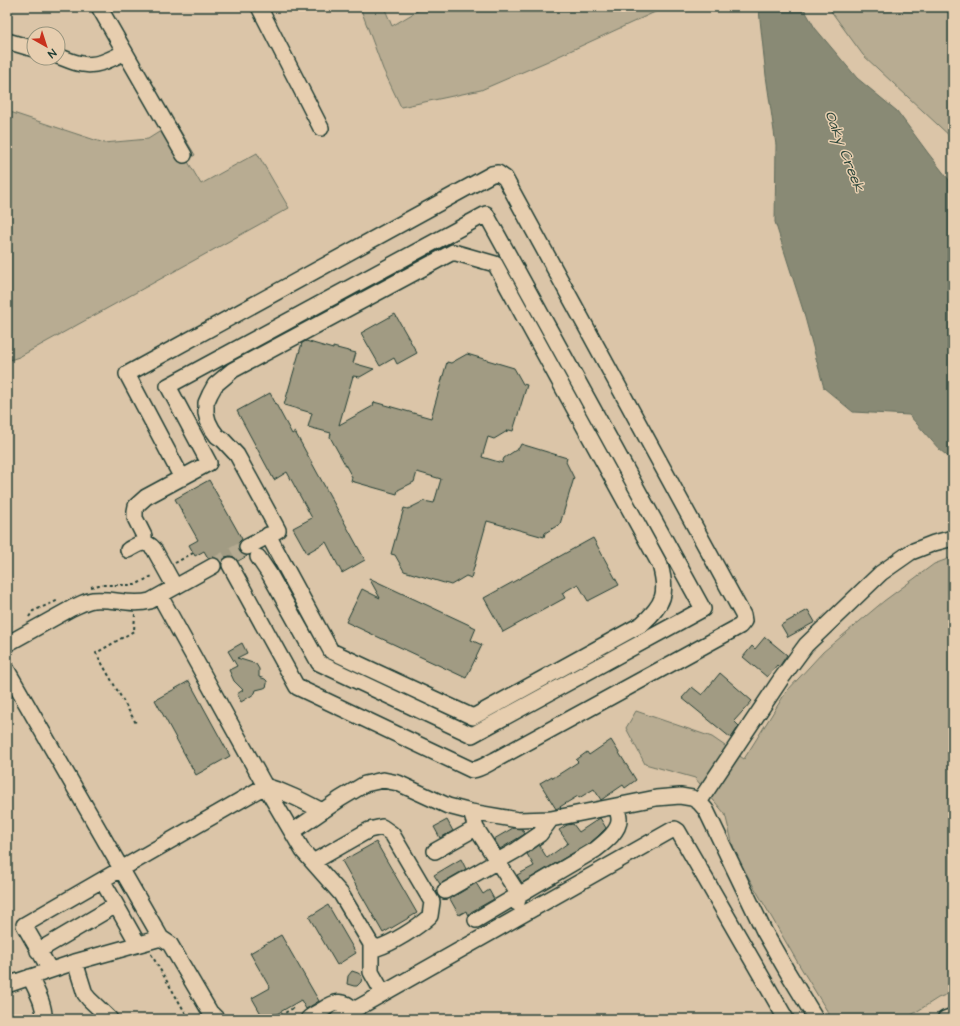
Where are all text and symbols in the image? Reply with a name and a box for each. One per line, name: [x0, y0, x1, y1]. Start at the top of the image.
north arrow: [26, 26, 66, 66]
text: N: [45, 45, 59, 61]
water label: Oaky Creek: [818, 108, 870, 196]

